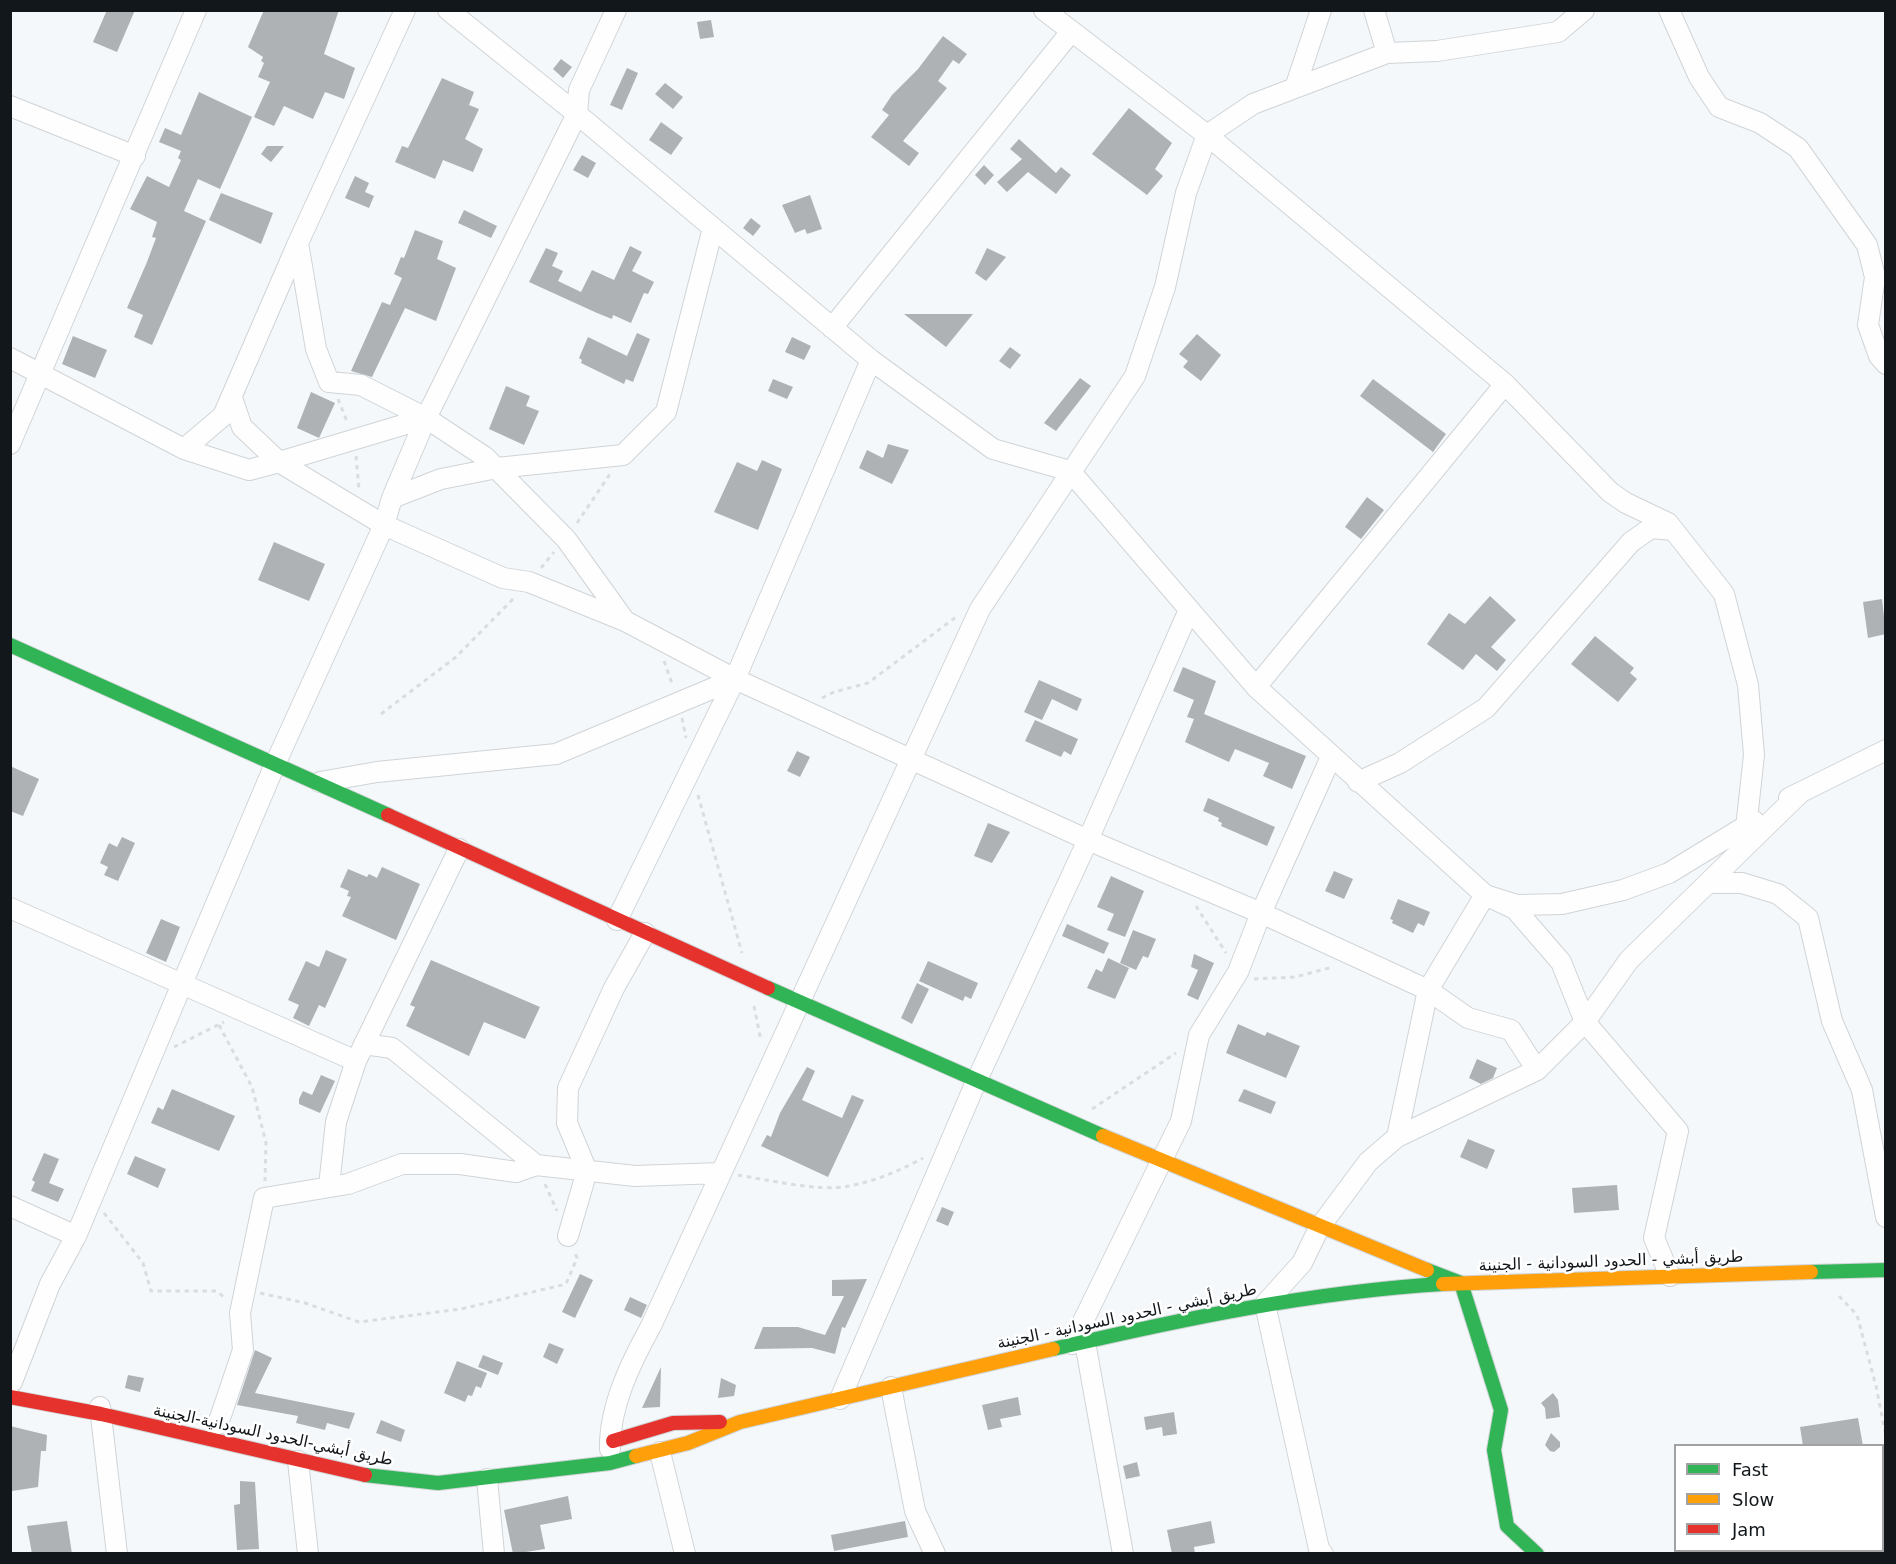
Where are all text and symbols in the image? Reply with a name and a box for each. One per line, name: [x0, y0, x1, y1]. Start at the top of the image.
street label: طريق أبشي - الحدود السودانية - الجنينة: [1478, 1248, 1744, 1276]
street label: طريق أبشي - الحدود السودانية - الجنينة: [995, 1280, 1259, 1354]
street label: طريق أبشي-الحدود السودانية-الجنينة: [151, 1401, 395, 1471]
legend: [1674, 1444, 1884, 1552]
text: Fast: [1732, 1459, 1768, 1480]
text: Slow: [1732, 1489, 1774, 1510]
text: Jam: [1732, 1519, 1766, 1540]

